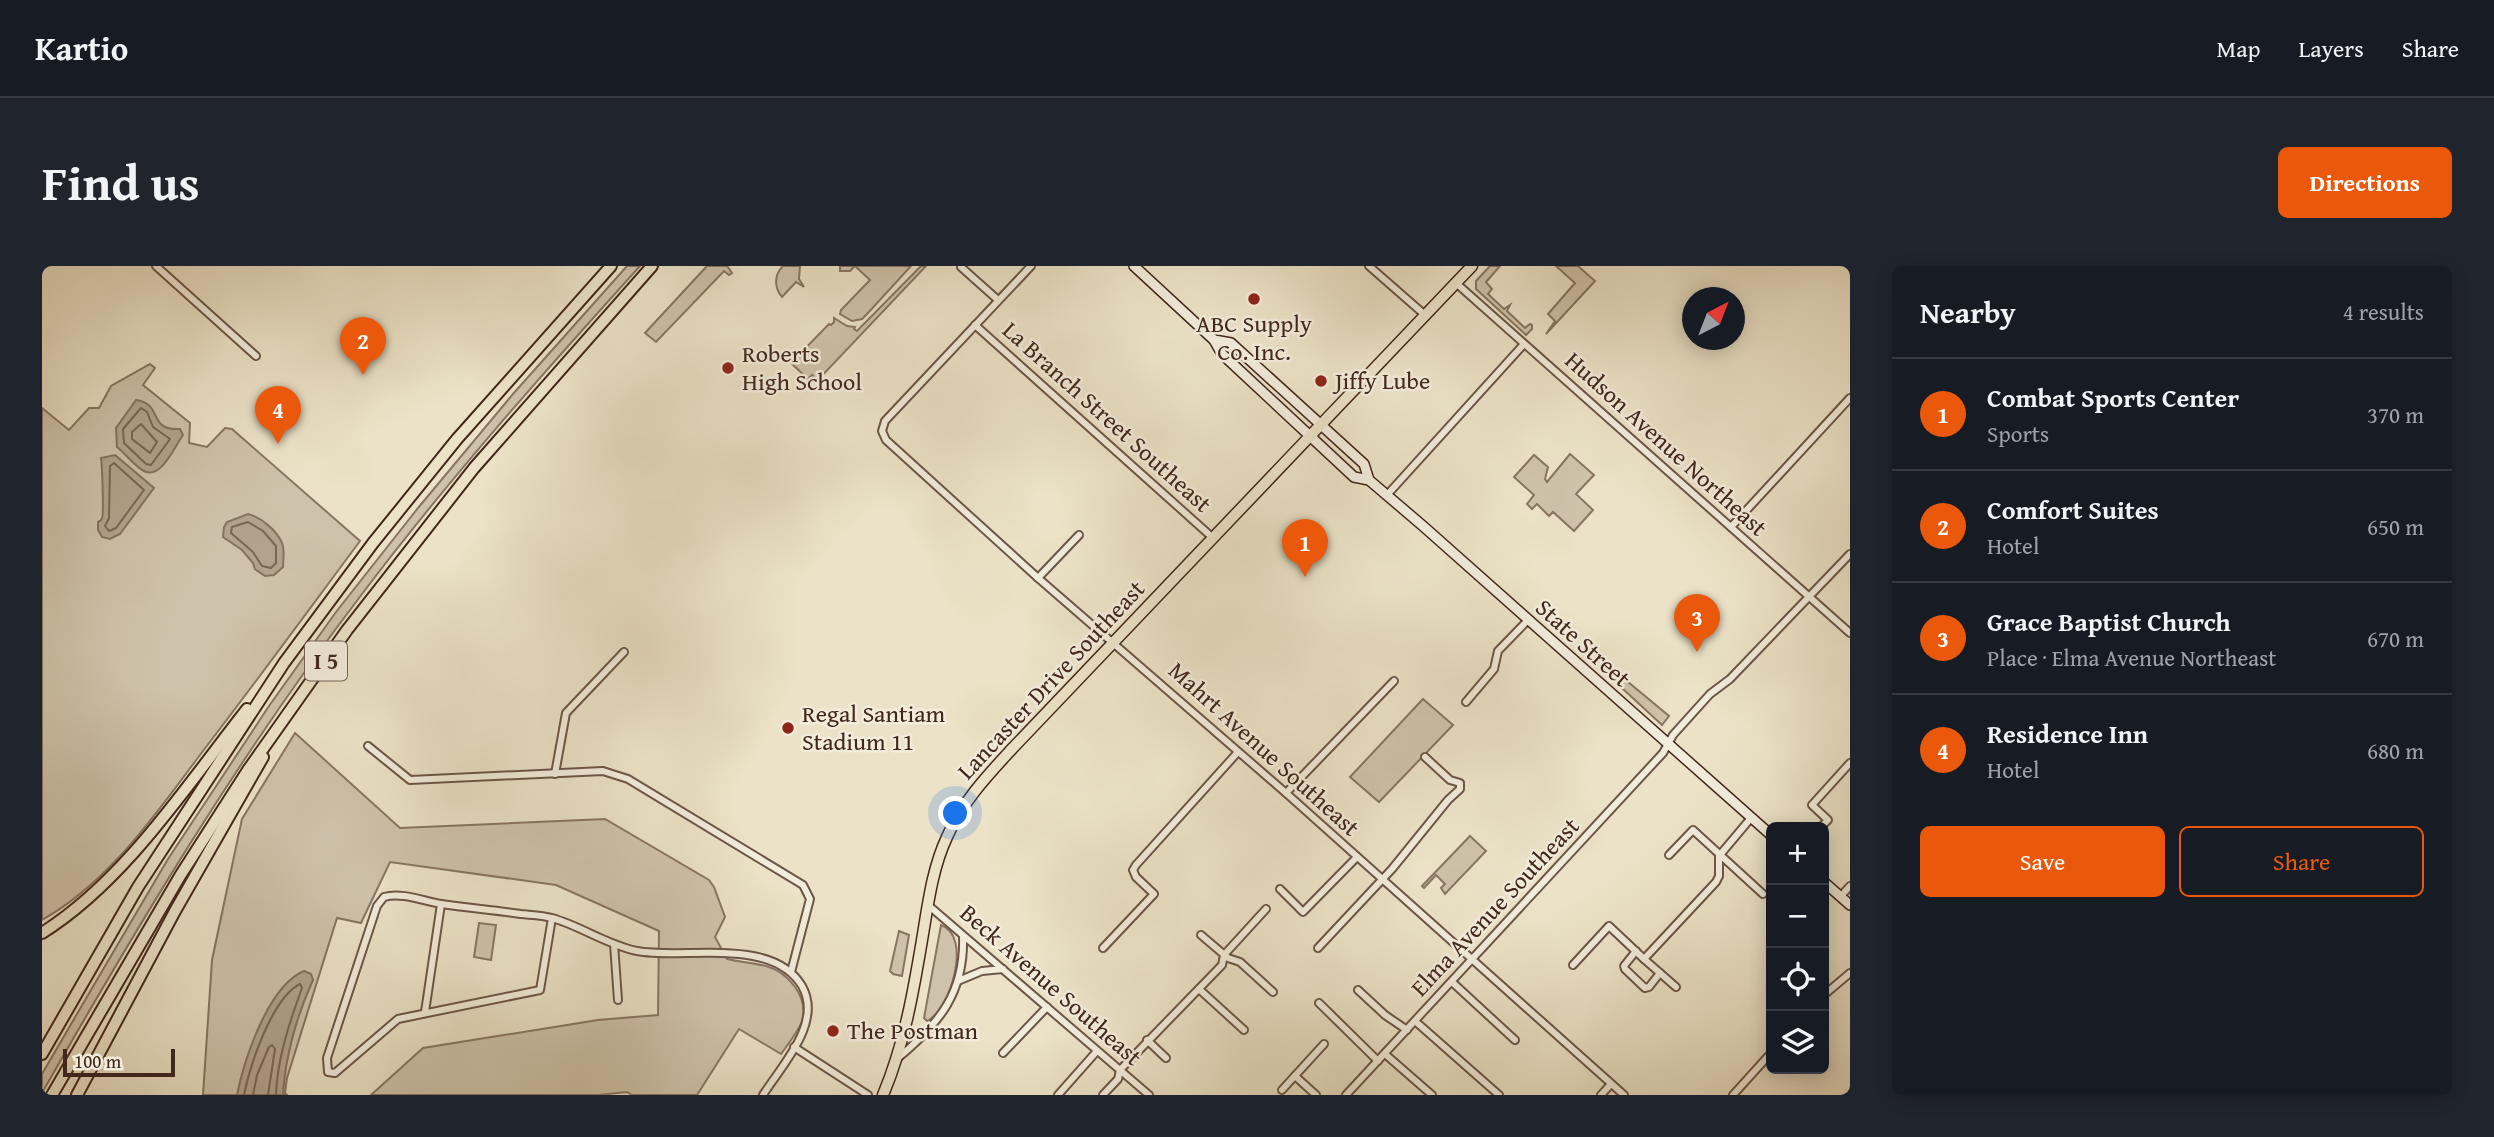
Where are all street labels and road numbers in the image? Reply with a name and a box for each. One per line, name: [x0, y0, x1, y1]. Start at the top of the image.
street label: La Branch Street Southeast: [995, 313, 1220, 521]
street label: Hudson Avenue Northeast: [1557, 343, 1776, 545]
street label: Lancaster Drive Southeast: [949, 572, 1153, 787]
street label: State Street: [1528, 590, 1639, 695]
road number: I 5: [305, 642, 347, 680]
street label: Mahrt Avenue Southeast: [1161, 653, 1368, 845]
street label: Elma Avenue Southeast: [1402, 809, 1587, 1004]
street label: Beck Avenue Southeast: [953, 896, 1150, 1074]

